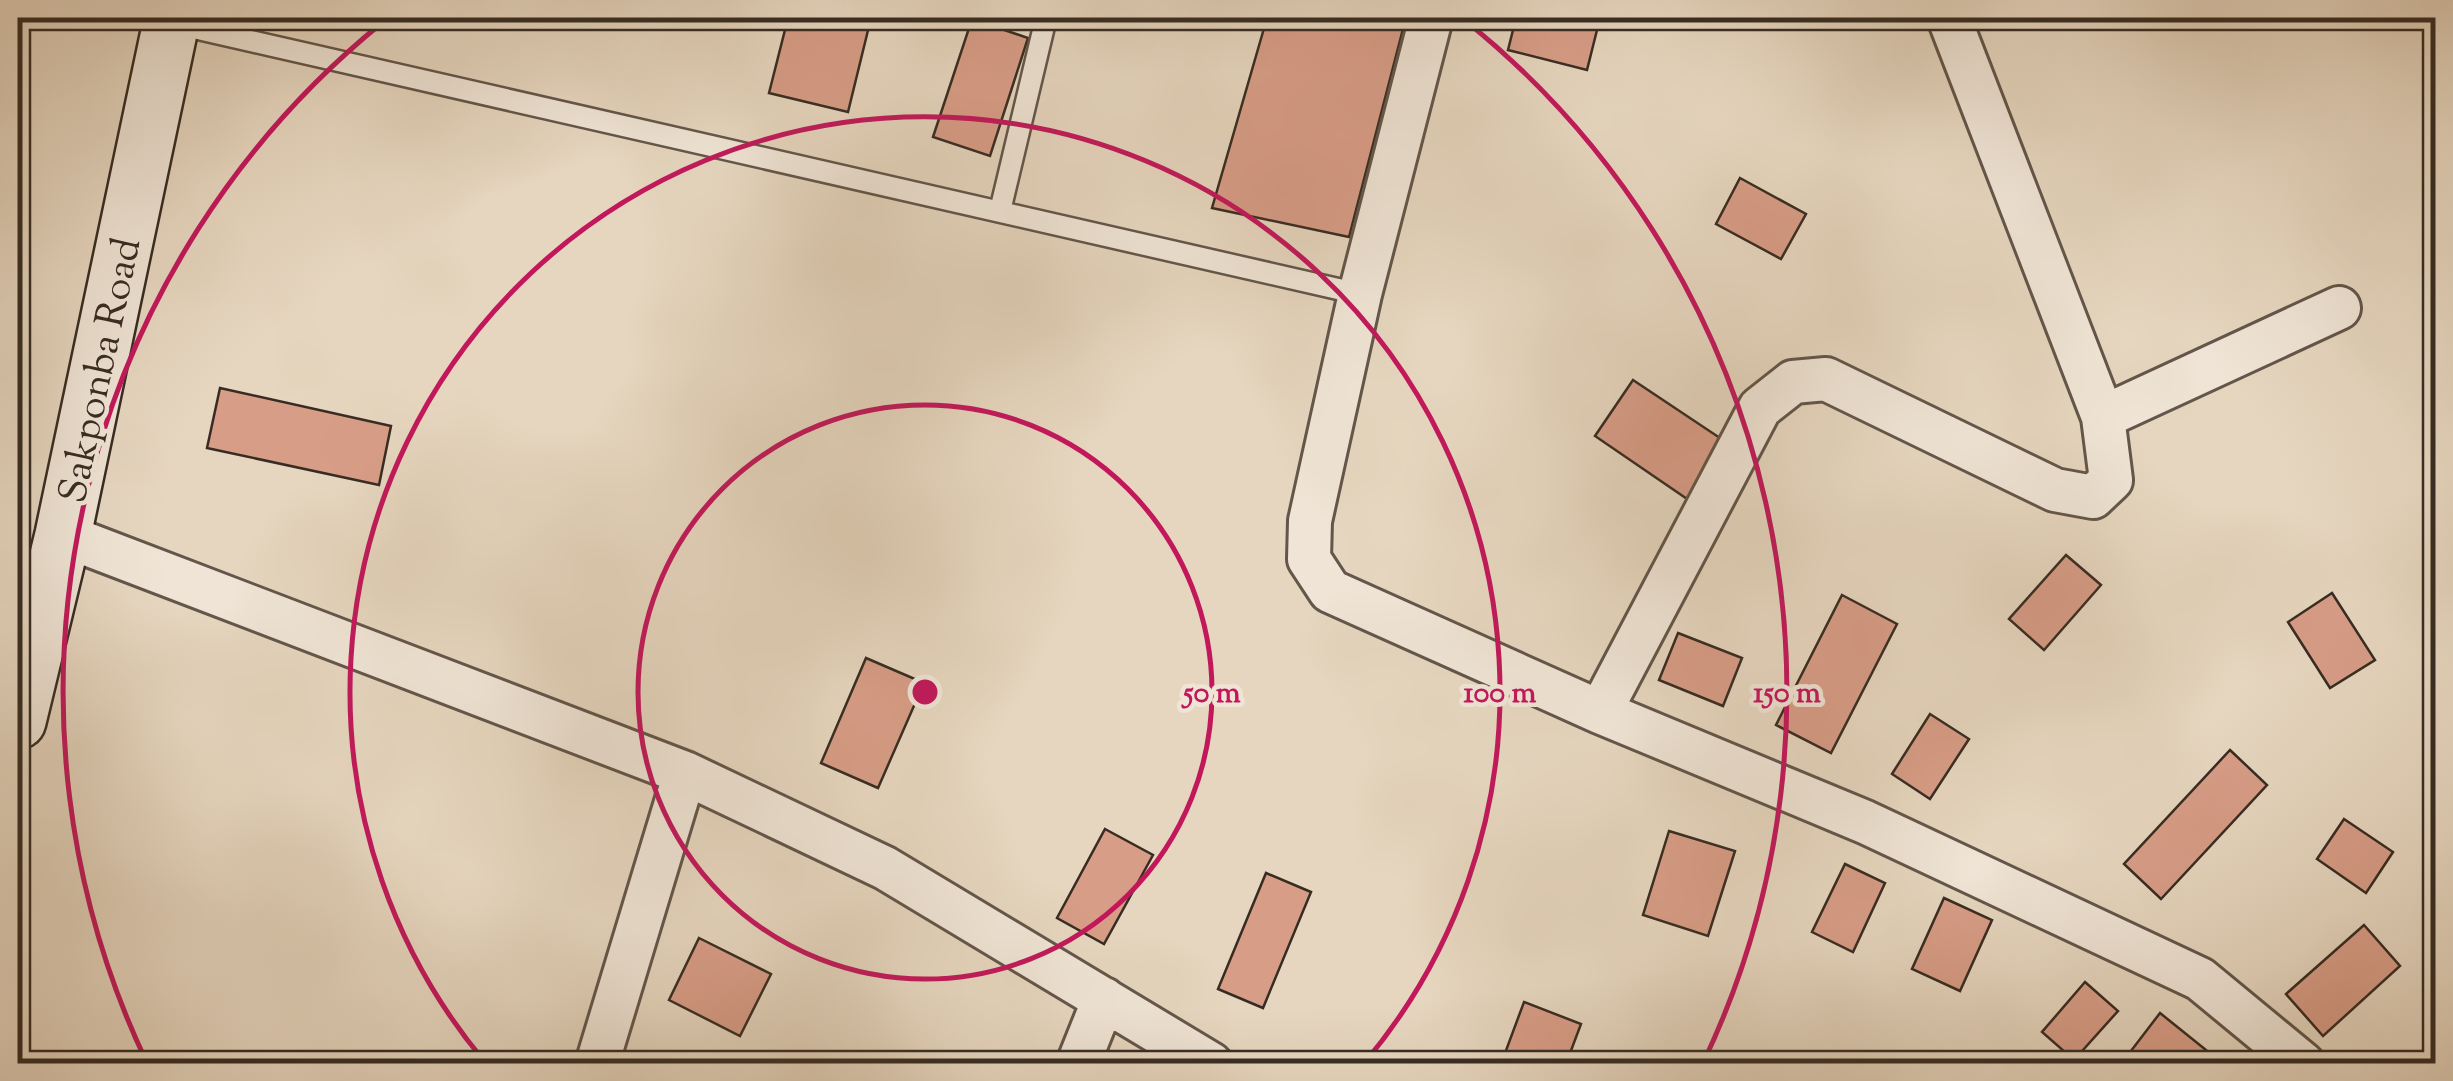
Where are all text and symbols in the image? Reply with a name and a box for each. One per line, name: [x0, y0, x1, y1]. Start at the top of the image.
street label: Sakponba Road: [46, 233, 158, 509]
text: 50 m: [1181, 673, 1241, 716]
text: 100 m: [1464, 673, 1537, 716]
text: 150 m: [1753, 673, 1821, 716]
centre of rings: [907, 674, 943, 710]

